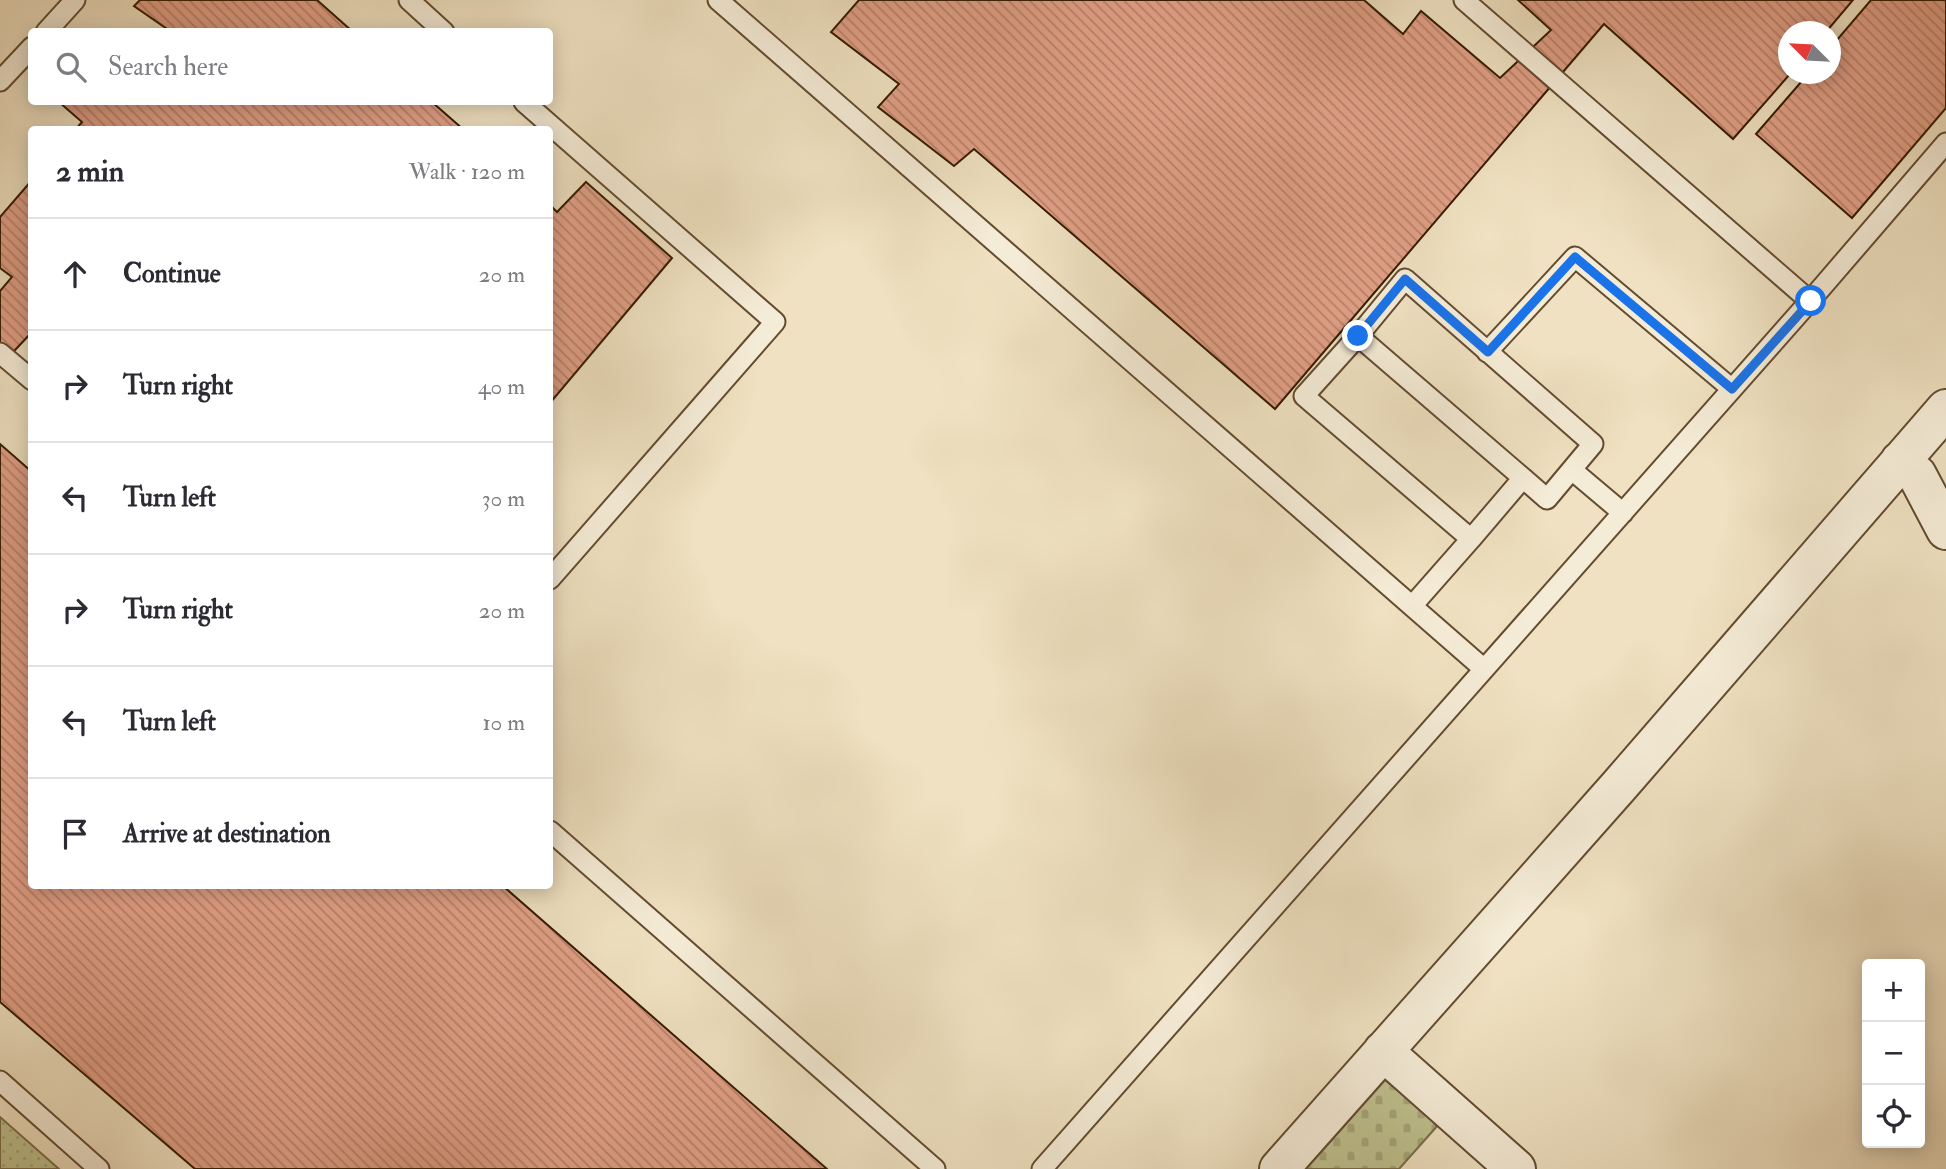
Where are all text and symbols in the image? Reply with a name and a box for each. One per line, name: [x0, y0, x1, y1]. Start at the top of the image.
north arrow: [1778, 21, 1841, 84]
search box: [28, 28, 553, 105]
icon: search: [52, 48, 90, 86]
text: Search here: [108, 51, 228, 83]
text: 2 min: [56, 153, 124, 190]
text: Walk · 120 m: [409, 157, 525, 186]
icon: ahead: [56, 255, 94, 293]
text: Continue: [123, 258, 221, 290]
text: 20 m: [479, 260, 525, 289]
route start: [1795, 285, 1826, 316]
route end: [1342, 320, 1373, 351]
icon: right: [56, 367, 94, 405]
text: Turn right: [123, 370, 233, 402]
text: 40 m: [478, 372, 525, 401]
icon: left: [56, 479, 94, 517]
text: Turn left: [123, 482, 216, 514]
text: 30 m: [482, 484, 525, 513]
icon: right: [56, 591, 94, 629]
text: Turn right: [123, 594, 233, 626]
text: 20 m: [479, 596, 525, 625]
icon: left: [56, 703, 94, 741]
text: Turn left: [123, 706, 216, 738]
text: 10 m: [482, 708, 525, 737]
icon: arrive: [56, 815, 94, 853]
text: Arrive at destination: [123, 818, 331, 850]
map controls: [1862, 959, 1925, 1148]
button: +: [1862, 959, 1925, 1022]
button: −: [1862, 1022, 1925, 1085]
button: locate: [1862, 1085, 1925, 1148]

